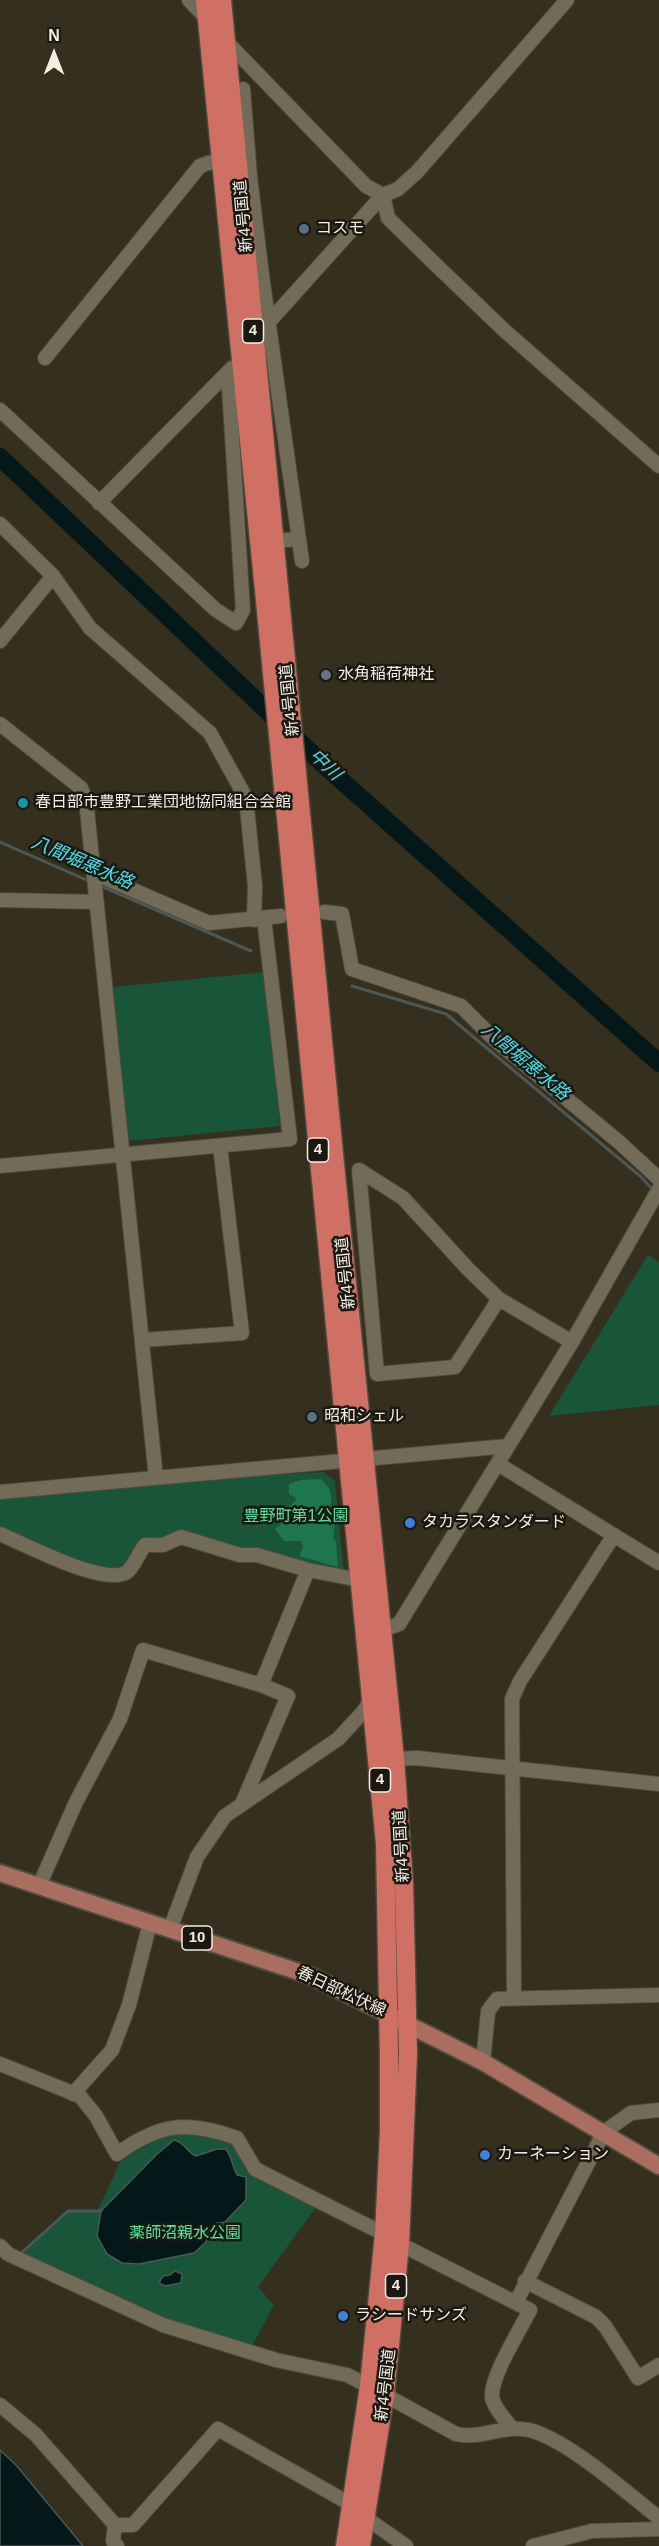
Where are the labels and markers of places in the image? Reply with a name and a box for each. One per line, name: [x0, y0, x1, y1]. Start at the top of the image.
place label: コスモ: [316, 219, 364, 239]
marker: コスモ: [297, 222, 311, 236]
place label: 水角稲荷神社: [338, 665, 434, 685]
marker: 水角稲荷神社: [319, 668, 333, 682]
place label: 春日部市豊野工業団地協同組合会館: [35, 793, 291, 813]
marker: 春日部市豊野工業団地協同組合会館: [16, 796, 30, 810]
place label: 昭和シェル: [324, 1407, 404, 1427]
marker: 昭和シェル: [305, 1410, 319, 1424]
place label: タカラスタンダード: [422, 1513, 566, 1533]
marker: タカラスタンダード: [403, 1516, 417, 1530]
place label: カーネーション: [497, 2145, 609, 2165]
marker: カーネーション: [478, 2148, 492, 2162]
place label: ラシードサンズ: [355, 2306, 467, 2326]
marker: ラシードサンズ: [336, 2309, 350, 2323]

